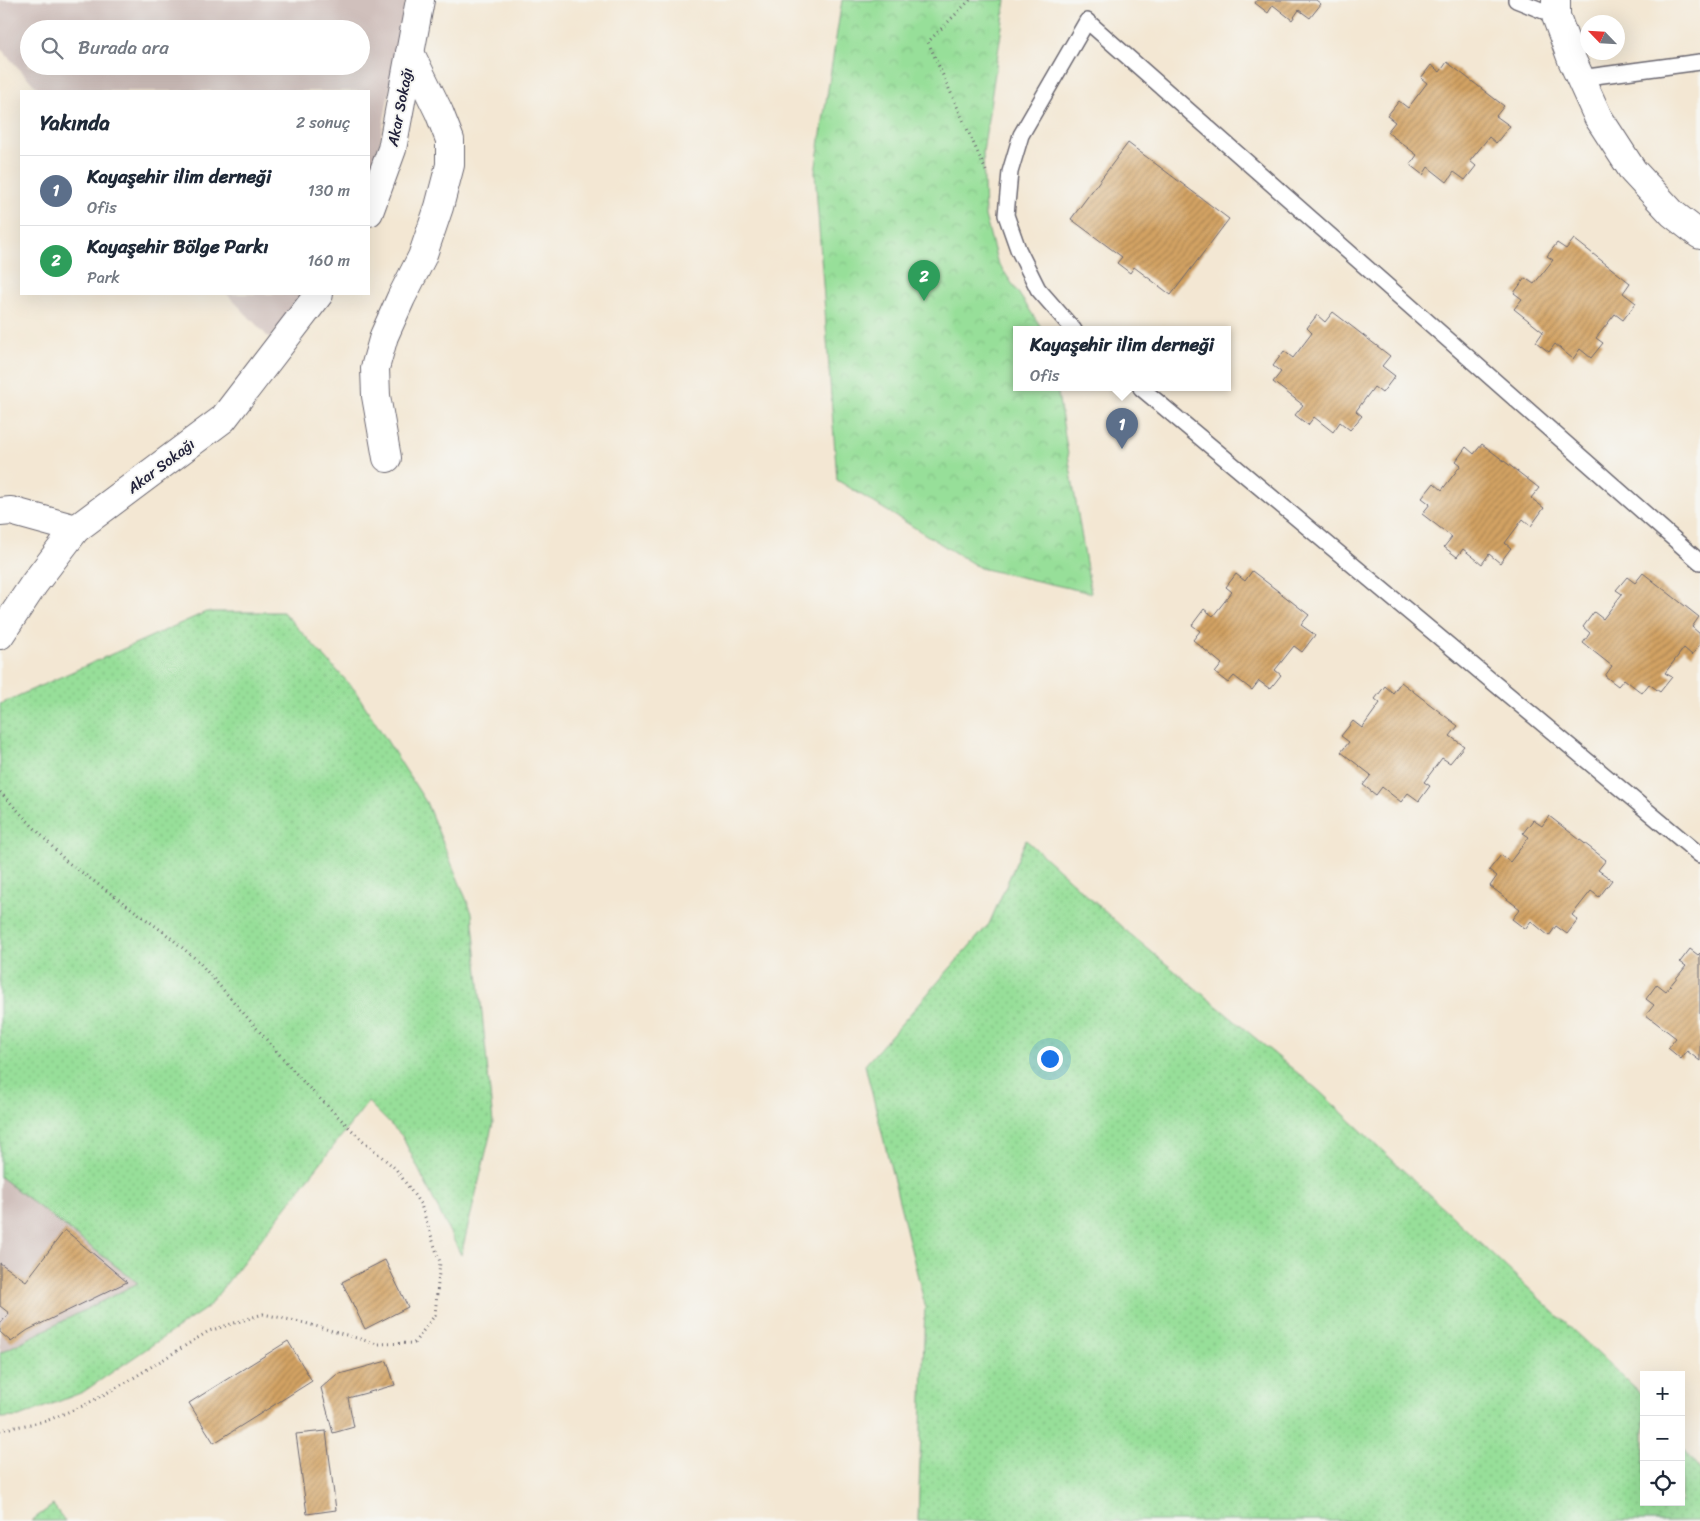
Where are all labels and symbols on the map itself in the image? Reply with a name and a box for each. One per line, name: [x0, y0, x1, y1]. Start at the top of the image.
north arrow: [1580, 15, 1625, 60]
street label: Akar Sokağı: [379, 65, 420, 150]
pin: 2: [908, 260, 940, 301]
pin: 1: [1106, 408, 1138, 449]
street label: Akar Sokağı: [121, 432, 201, 501]
your location: [1037, 1046, 1063, 1072]

